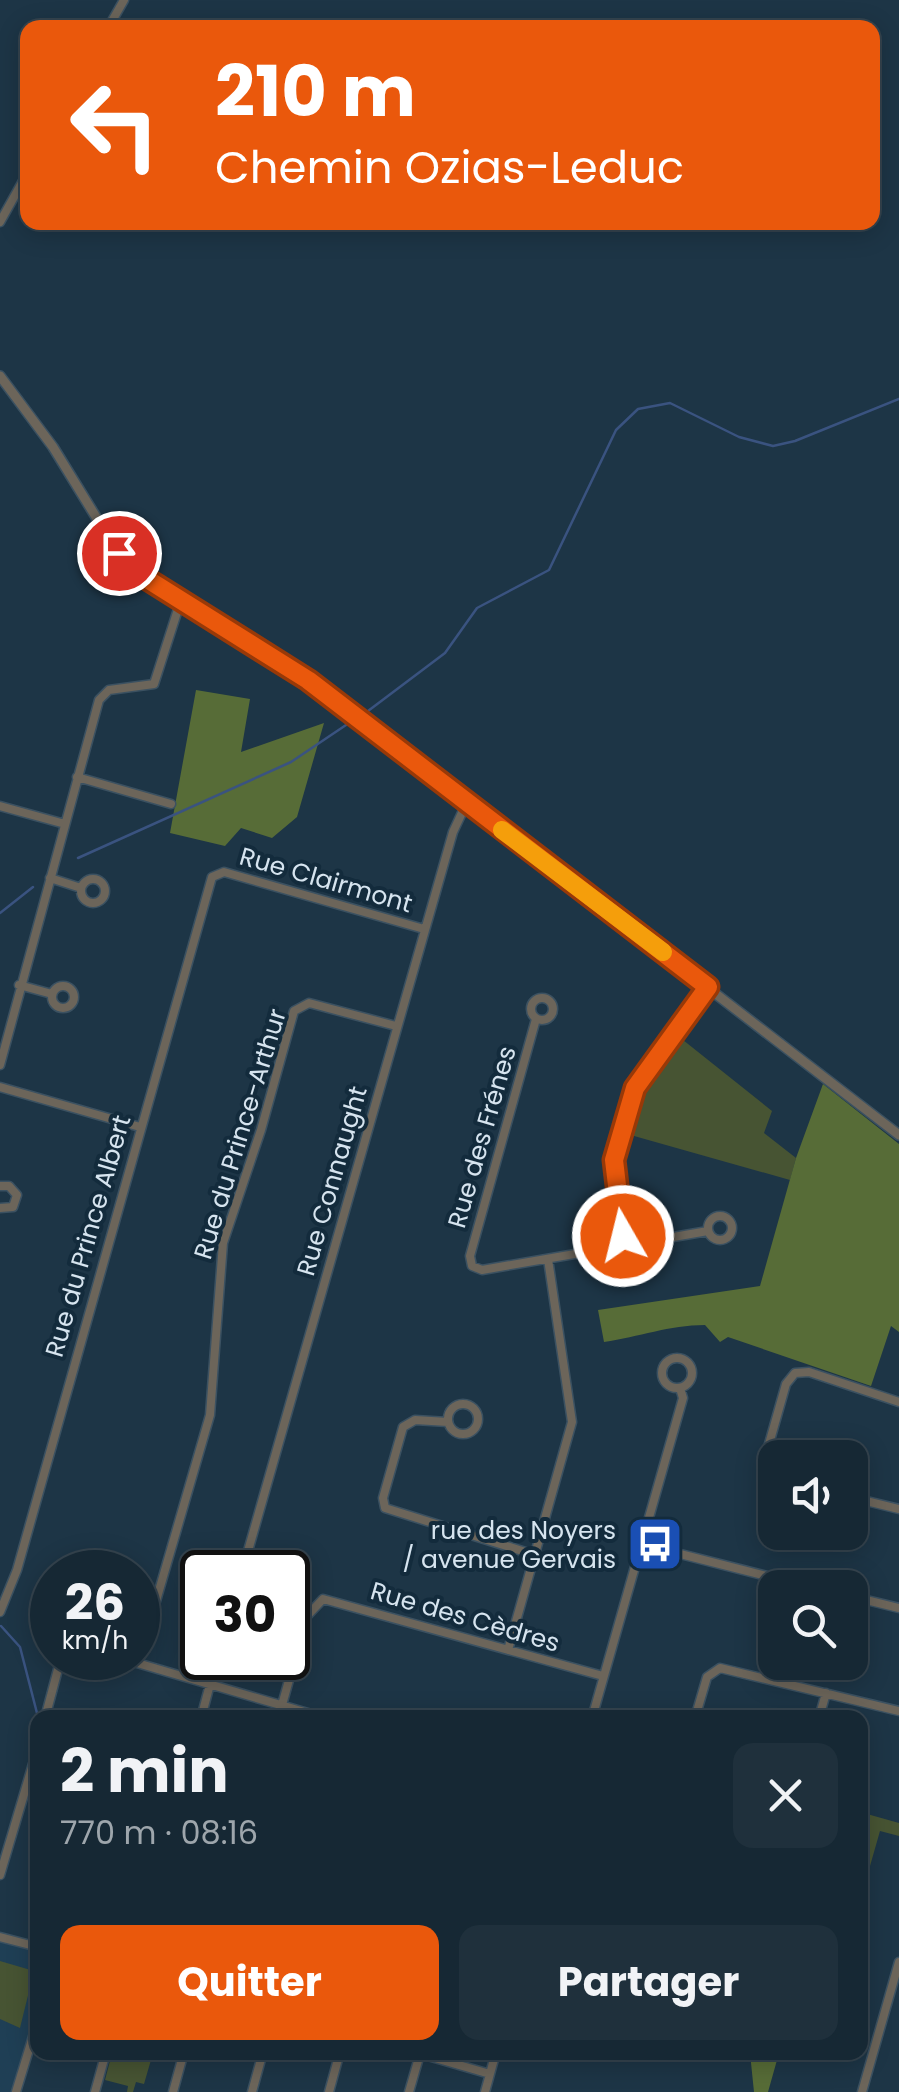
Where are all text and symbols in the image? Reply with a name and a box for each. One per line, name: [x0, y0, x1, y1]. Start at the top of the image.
text: 210 m: [215, 42, 416, 141]
icon: left: [50, 60, 180, 190]
text: Chemin Ozias-Leduc: [215, 136, 684, 199]
pin: [77, 511, 162, 596]
icon: arrive: [92, 526, 147, 581]
street label: Rue Clairmont: [236, 839, 416, 921]
street label: Rue du Prince-Arthur: [185, 1005, 295, 1263]
street label: Rue des Frénes: [439, 1042, 525, 1232]
street label: Rue Connaught: [288, 1082, 376, 1280]
street label: Rue du Prince Albert: [37, 1111, 139, 1361]
position arrow: [571, 1184, 675, 1288]
map controls: [758, 1440, 868, 1680]
button: sound: [758, 1440, 868, 1550]
place label: rue des Noyers / avenue Gervais: [402, 1513, 616, 1577]
bus stop icon: rue des Noyers / avenue Gervais: [625, 1514, 685, 1574]
speed limit sign: 30: [180, 1550, 310, 1680]
text: 26: [65, 1567, 125, 1638]
button: search: [758, 1570, 868, 1680]
street label: Rue des Cèdres: [366, 1573, 564, 1661]
text: km/h: [62, 1623, 128, 1658]
text: 2 min: [60, 1729, 229, 1813]
button: close: [733, 1743, 838, 1848]
text: 770 m · 08:16: [60, 1810, 258, 1855]
button: Quitter: [60, 1925, 439, 2040]
button: Partager: [459, 1925, 838, 2040]

